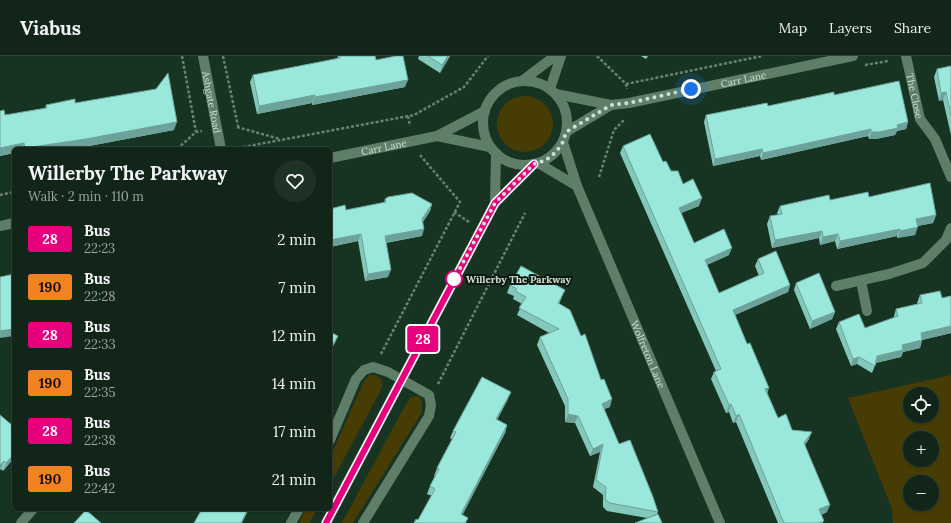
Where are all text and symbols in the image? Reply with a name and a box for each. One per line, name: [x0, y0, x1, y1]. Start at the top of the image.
text: Viabus: [20, 16, 81, 40]
text: Map: [779, 19, 807, 37]
text: Layers: [829, 19, 872, 37]
text: Share: [894, 19, 931, 37]
street label: Carr Lane: [719, 68, 768, 90]
street label: Ashgate Road: [199, 69, 224, 134]
street label: The Close: [904, 72, 926, 121]
your location: [681, 79, 701, 99]
street label: Carr Lane: [360, 136, 408, 158]
button: heart: [274, 160, 316, 202]
text: Willerby The Parkway: [28, 161, 227, 185]
text: Walk · 2 min · 110 m: [28, 188, 144, 205]
text: Bus: [84, 221, 110, 240]
text: 28: [42, 230, 58, 248]
text: 2 min: [277, 230, 316, 249]
text: 22:23: [84, 240, 115, 257]
text: Bus: [84, 269, 110, 288]
marker: Willerby The Parkway: [445, 270, 463, 288]
place label: Willerby The Parkway: [466, 273, 571, 286]
text: 190: [39, 278, 61, 296]
text: 7 min: [278, 278, 316, 297]
text: 22:28: [84, 288, 116, 305]
text: Bus: [84, 317, 110, 336]
street label: Wolfreton Lane: [628, 318, 669, 391]
text: 28: [42, 326, 58, 344]
text: 12 min: [272, 326, 316, 345]
line badge: 28: [405, 326, 441, 352]
text: 28: [415, 330, 431, 348]
text: 22:33: [84, 336, 116, 353]
text: Bus: [84, 365, 110, 384]
text: 190: [39, 374, 61, 392]
text: 14 min: [272, 374, 316, 393]
text: 22:35: [84, 384, 116, 401]
map controls: [903, 387, 939, 511]
button: locate: [903, 387, 939, 423]
text: Bus: [84, 413, 110, 432]
text: 28: [42, 422, 58, 440]
text: 17 min: [273, 422, 316, 441]
button: +: [903, 431, 939, 467]
text: 22:38: [84, 432, 116, 449]
text: Bus: [84, 461, 110, 480]
text: 190: [39, 470, 61, 488]
text: 21 min: [272, 470, 316, 489]
button: −: [903, 475, 939, 511]
text: 22:42: [84, 480, 115, 497]

